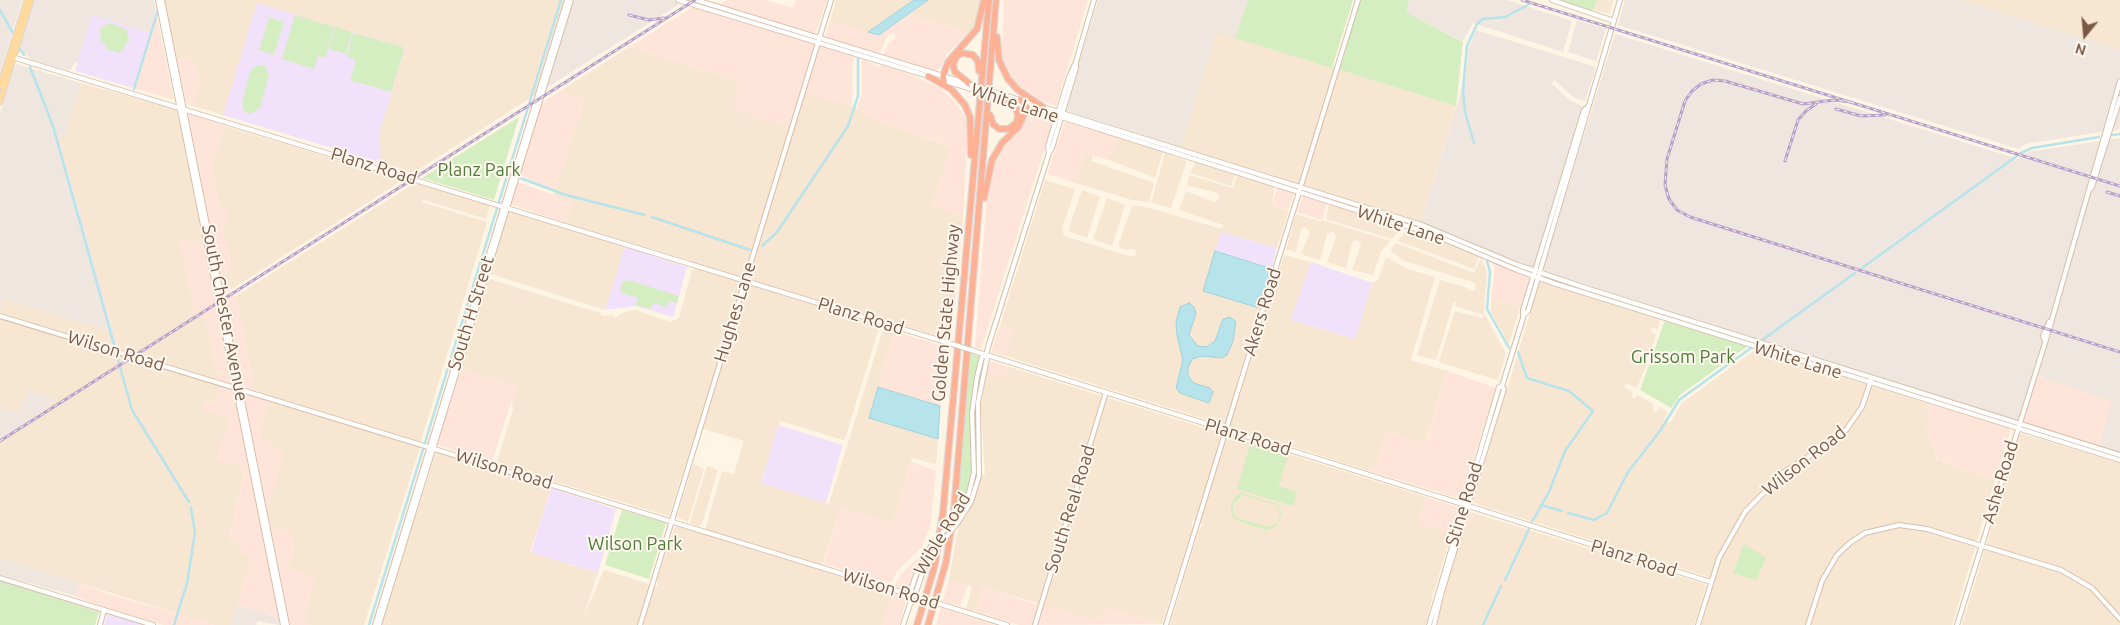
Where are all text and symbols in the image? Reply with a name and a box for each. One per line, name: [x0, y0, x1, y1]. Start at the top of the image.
north arrow: [2060, 10, 2110, 60]
text: N: [2073, 40, 2088, 59]
street label: White Lane: [968, 79, 1062, 127]
street label: Planz Road: [328, 143, 420, 189]
park label: Planz Park: [437, 159, 521, 181]
street label: White Lane: [1354, 201, 1448, 249]
street label: South Chester Avenue: [197, 223, 253, 403]
street label: Golden State Highway: [927, 223, 965, 403]
street label: South H Street: [443, 253, 499, 373]
street label: Hughes Lane: [709, 259, 761, 365]
street label: Akers Road: [1238, 265, 1286, 359]
street label: Planz Road: [815, 293, 907, 339]
street label: Wilson Road: [65, 326, 167, 376]
street label: White Lane: [1751, 336, 1845, 384]
park label: Grissom Park: [1631, 346, 1735, 368]
street label: Planz Road: [1202, 414, 1294, 460]
street label: Wilson Road: [1758, 422, 1850, 500]
street label: Ashe Road: [1977, 438, 2023, 526]
street label: South Real Road: [1040, 443, 1100, 575]
street label: Wilson Road: [453, 444, 555, 494]
street label: Stine Road: [1441, 459, 1487, 549]
street label: Wible Road: [909, 489, 975, 579]
park label: Wilson Park: [588, 533, 682, 555]
street label: Planz Road: [1588, 535, 1680, 581]
street label: Wilson Road: [840, 564, 942, 614]

